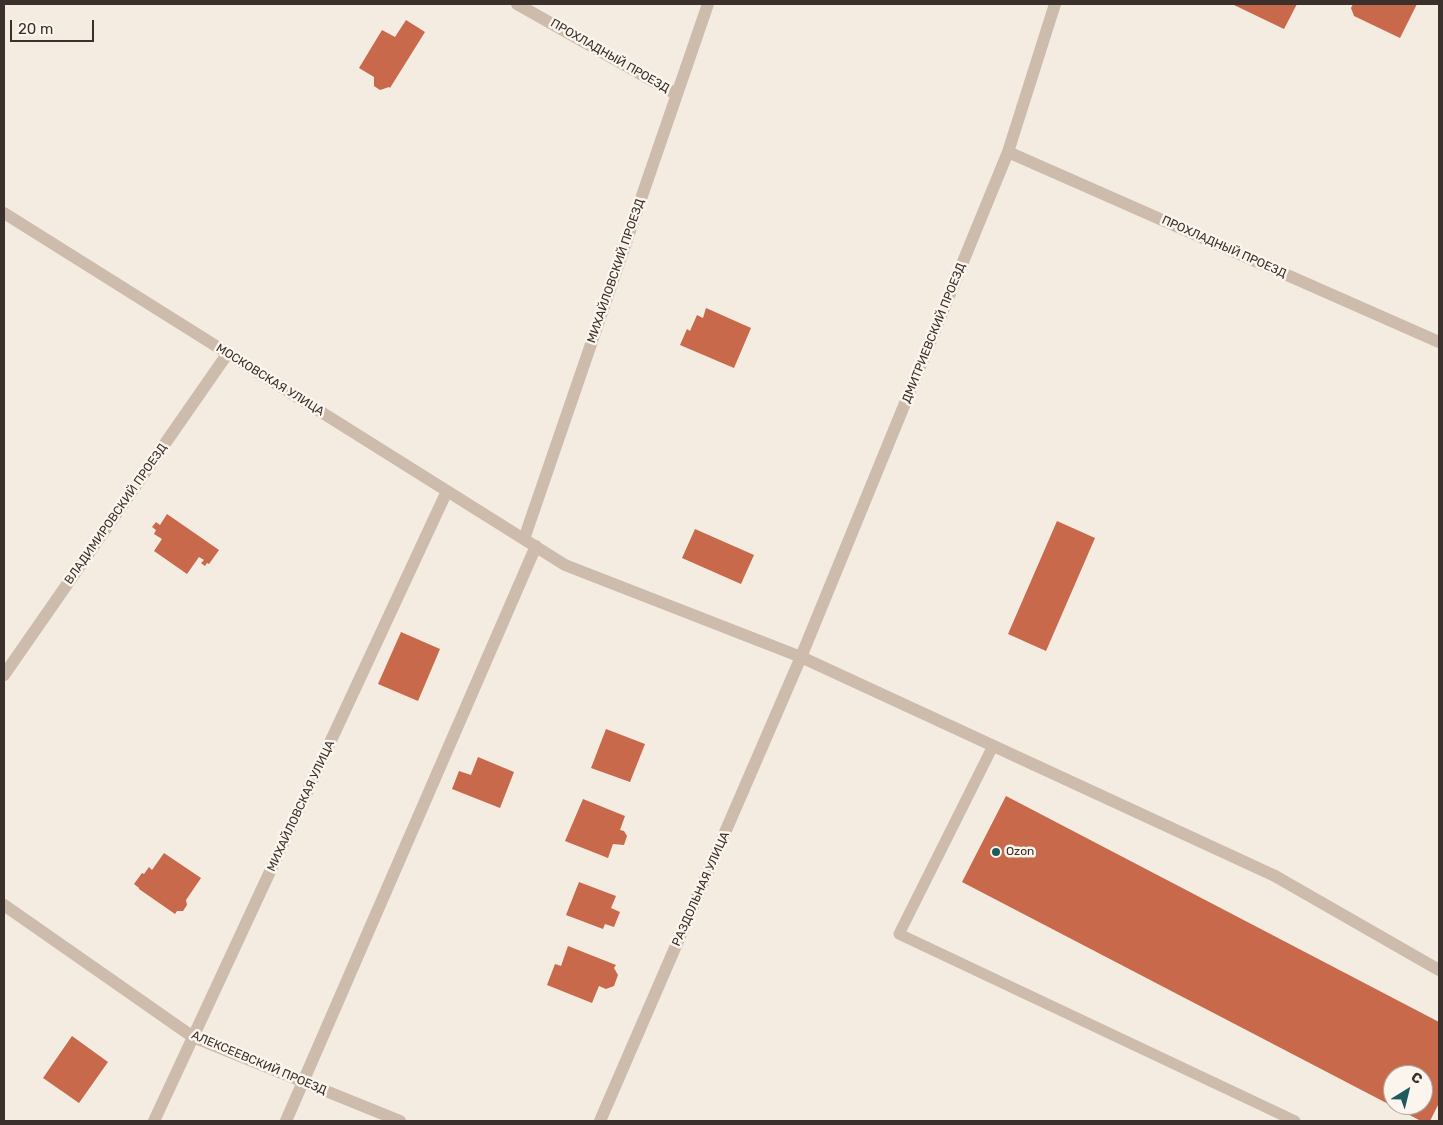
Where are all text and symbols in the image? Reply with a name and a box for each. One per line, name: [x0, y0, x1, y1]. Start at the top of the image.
scale bar: [12, 10, 96, 42]
street label: ПРОХЛАДНЫЙ ПРОЕЗД: [548, 16, 672, 96]
text: 20 m: [18, 20, 53, 38]
street label: МИХАЙЛОВСКИЙ ПРОЕЗД: [585, 197, 647, 345]
street label: ПРОХЛАДНЫЙ ПРОЕЗД: [1159, 213, 1289, 281]
street label: ДМИТРИЕВСКИЙ ПРОЕЗД: [899, 261, 969, 405]
street label: МОСКОВСКАЯ УЛИЦА: [213, 341, 327, 419]
street label: ВЛАДИМИРОВСКИЙ ПРОЕЗД: [62, 441, 170, 587]
street label: МИХАЙЛОВСКАЯ УЛИЦА: [264, 738, 338, 874]
street label: РАЗДОЛЬНАЯ УЛИЦА: [669, 830, 733, 948]
place label: Ozon: [1006, 845, 1034, 859]
marker: Ozon: [990, 846, 1002, 858]
street label: АЛЕКСЕЕВСКИЙ ПРОЕЗД: [189, 1028, 329, 1098]
north arrow: [1383, 1065, 1433, 1115]
text: С: [1408, 1068, 1425, 1088]

